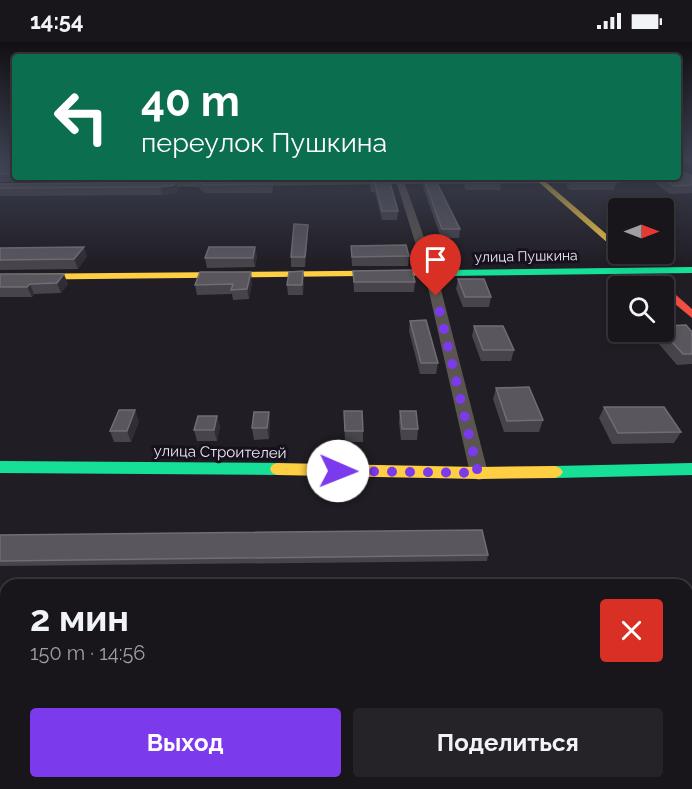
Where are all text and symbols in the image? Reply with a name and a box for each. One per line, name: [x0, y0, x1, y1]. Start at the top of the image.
text: 14:54: [30, 8, 84, 34]
text: 40 m: [141, 77, 240, 126]
icon: left: [42, 78, 120, 156]
text: переулок Пушкина: [141, 127, 387, 158]
north arrow: [608, 198, 674, 264]
map controls: [608, 198, 674, 342]
pin: [410, 234, 461, 296]
icon: arrive: [419, 243, 452, 276]
street label: улица Пушкина: [474, 247, 578, 265]
button: search: [608, 276, 674, 342]
position arrow: [306, 439, 370, 503]
street label: улица Строителей: [153, 442, 287, 462]
text: 2 мин: [30, 597, 129, 639]
button: close: [600, 599, 663, 662]
text: 150 m · 14:56: [30, 641, 145, 665]
button: Выход: [30, 708, 341, 777]
button: Поделиться: [353, 708, 663, 777]

